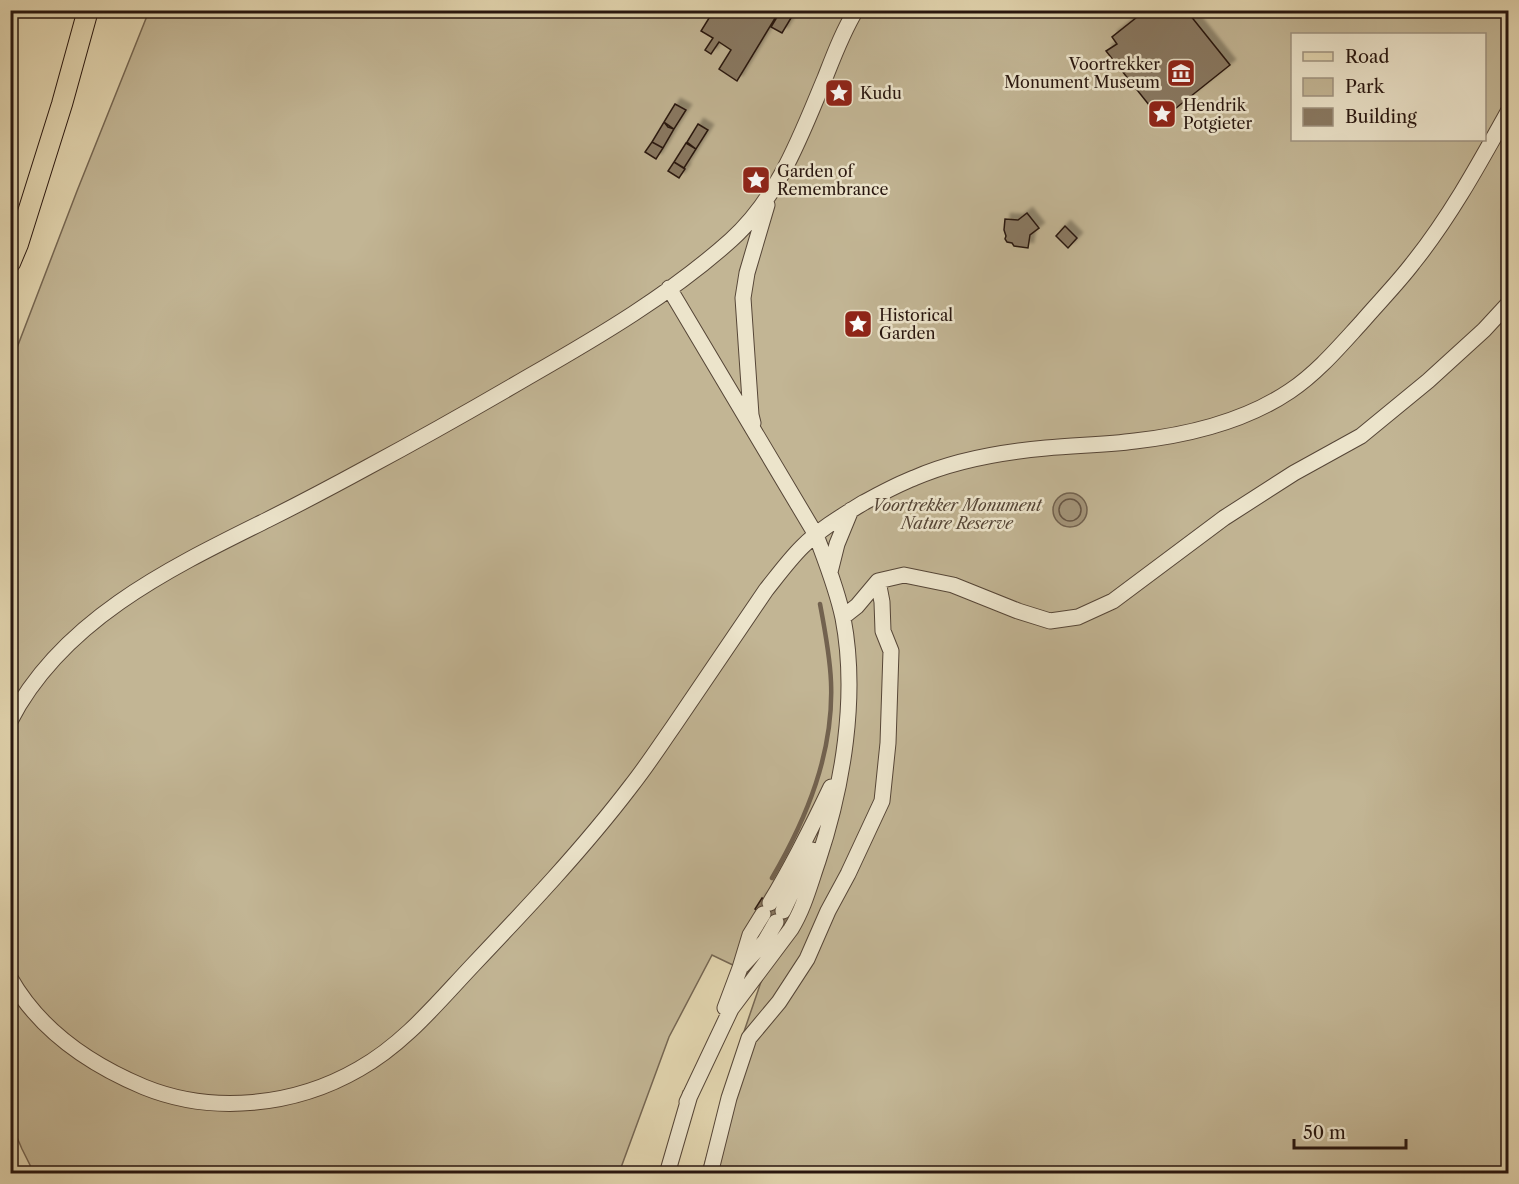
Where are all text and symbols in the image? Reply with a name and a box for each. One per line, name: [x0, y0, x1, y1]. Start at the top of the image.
legend: [1291, 33, 1486, 141]
text: Road: [1345, 46, 1390, 68]
place label: Voortrekker Monument Museum: [1004, 54, 1160, 92]
museum icon: Voortrekker Monument Museum: [1165, 57, 1197, 89]
text: Park: [1345, 76, 1386, 98]
place icon: Kudu: [823, 77, 855, 109]
place label: Kudu: [860, 83, 902, 103]
place label: Hendrik Potgieter: [1183, 95, 1253, 133]
place icon: Hendrik Potgieter: [1146, 98, 1178, 130]
text: Building: [1345, 106, 1417, 128]
place label: Garden of Remembrance: [777, 161, 889, 199]
place icon: Garden of Remembrance: [740, 164, 772, 196]
place label: Historical Garden: [879, 305, 953, 343]
place icon: Historical Garden: [842, 308, 874, 340]
park label: Voortrekker Monument Nature Reserve: [872, 495, 1043, 533]
scale bar: [1294, 1112, 1406, 1150]
text: 50 m: [1303, 1122, 1346, 1144]

